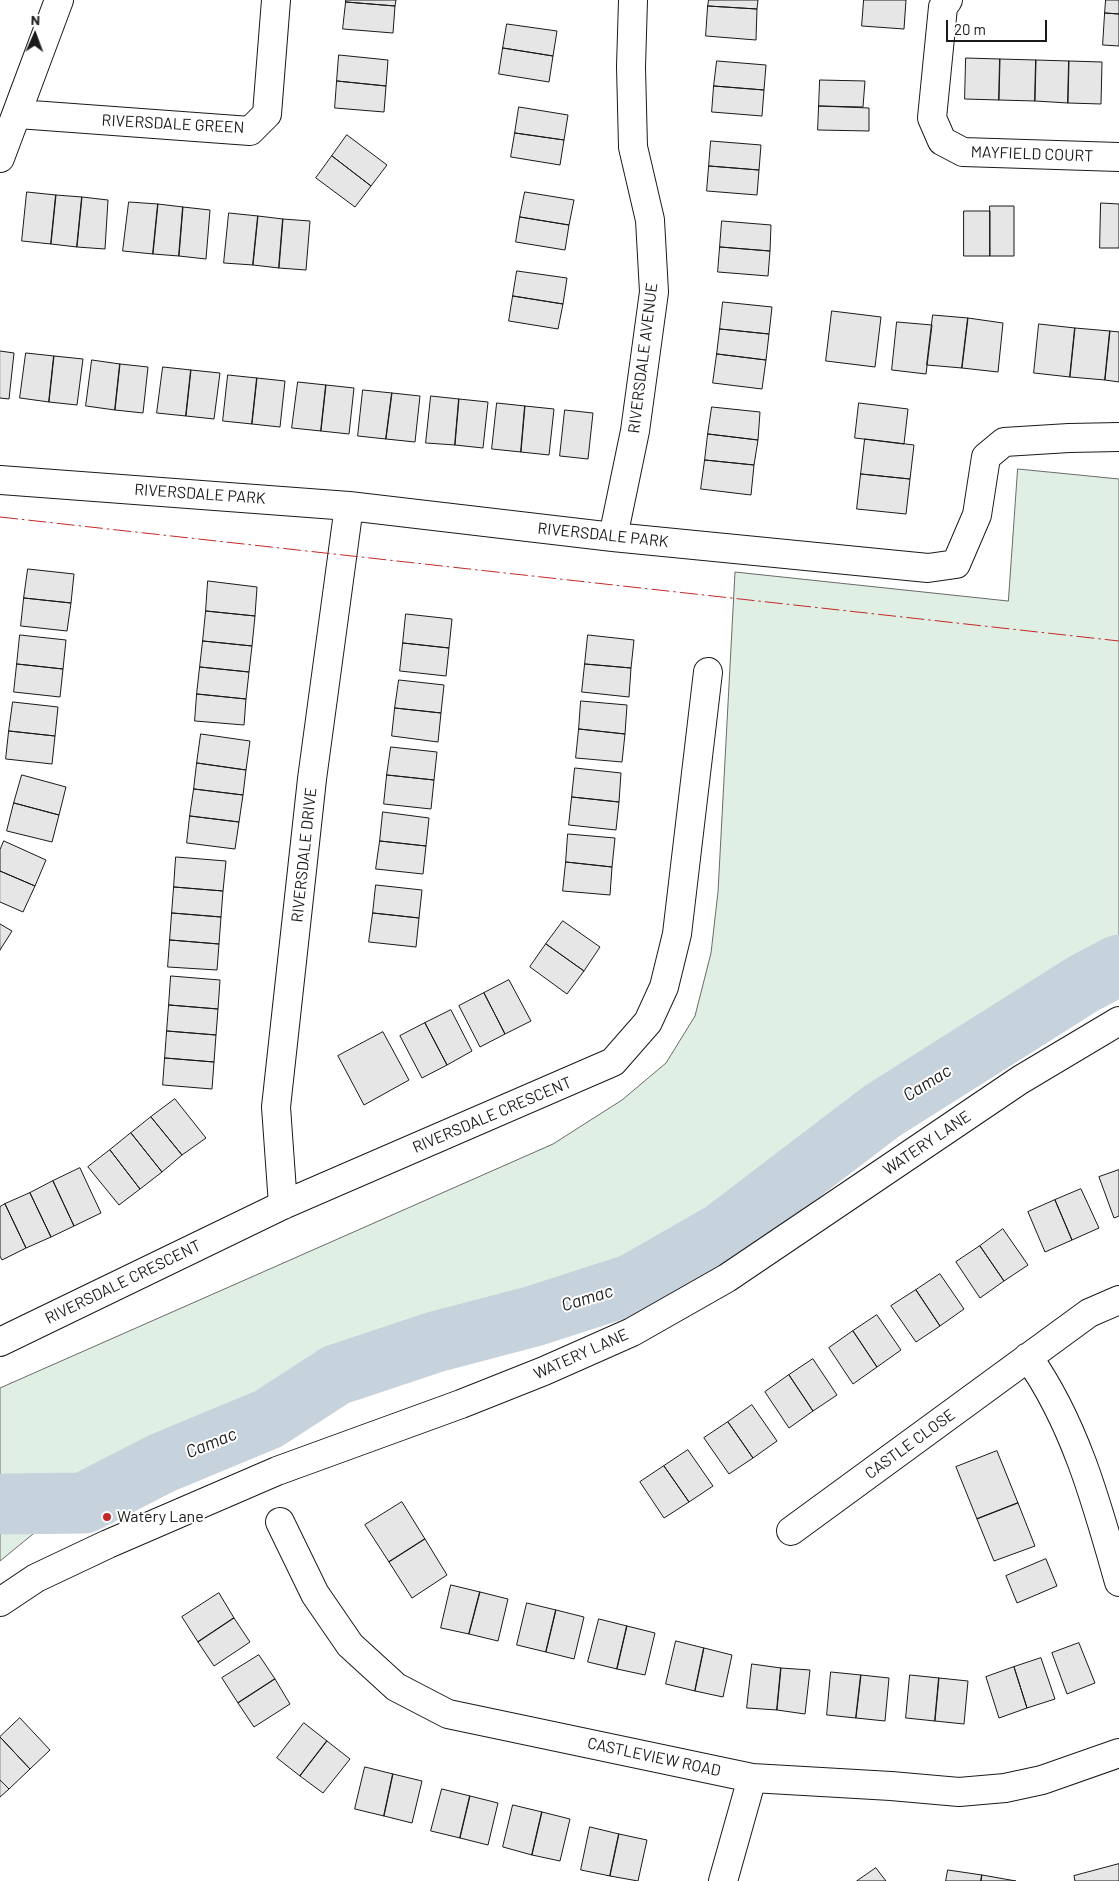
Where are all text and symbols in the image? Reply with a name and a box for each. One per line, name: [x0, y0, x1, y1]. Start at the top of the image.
north arrow: [10, 10, 60, 60]
scale bar: [949, 10, 1050, 42]
text: N: [31, 11, 40, 28]
text: 20 m: [954, 20, 986, 38]
street label: RIVERSDALE GREEN: [101, 111, 245, 137]
street label: MAYFIELD COURT: [970, 142, 1094, 166]
street label: RIVERSDALE AVENUE: [624, 281, 662, 435]
street label: RIVERSDALE PARK: [134, 480, 266, 508]
street label: RIVERSDALE PARK: [537, 519, 669, 551]
street label: RIVERSDALE DRIVE: [287, 786, 321, 924]
water label: Camac: [899, 1060, 955, 1106]
street label: RIVERSDALE CRESCENT: [410, 1073, 574, 1157]
street label: WATERY LANE: [880, 1107, 974, 1179]
street label: RIVERSDALE CRESCENT: [42, 1236, 204, 1328]
water label: Camac: [559, 1280, 615, 1316]
street label: WATERY LANE: [531, 1325, 631, 1383]
street label: CASTLE CLOSE: [861, 1405, 959, 1483]
water label: Camac: [182, 1423, 240, 1463]
place label: Watery Lane: [117, 1507, 204, 1527]
marker: Watery Lane: [101, 1511, 113, 1523]
street label: CASTLEVIEW ROAD: [585, 1733, 723, 1781]

